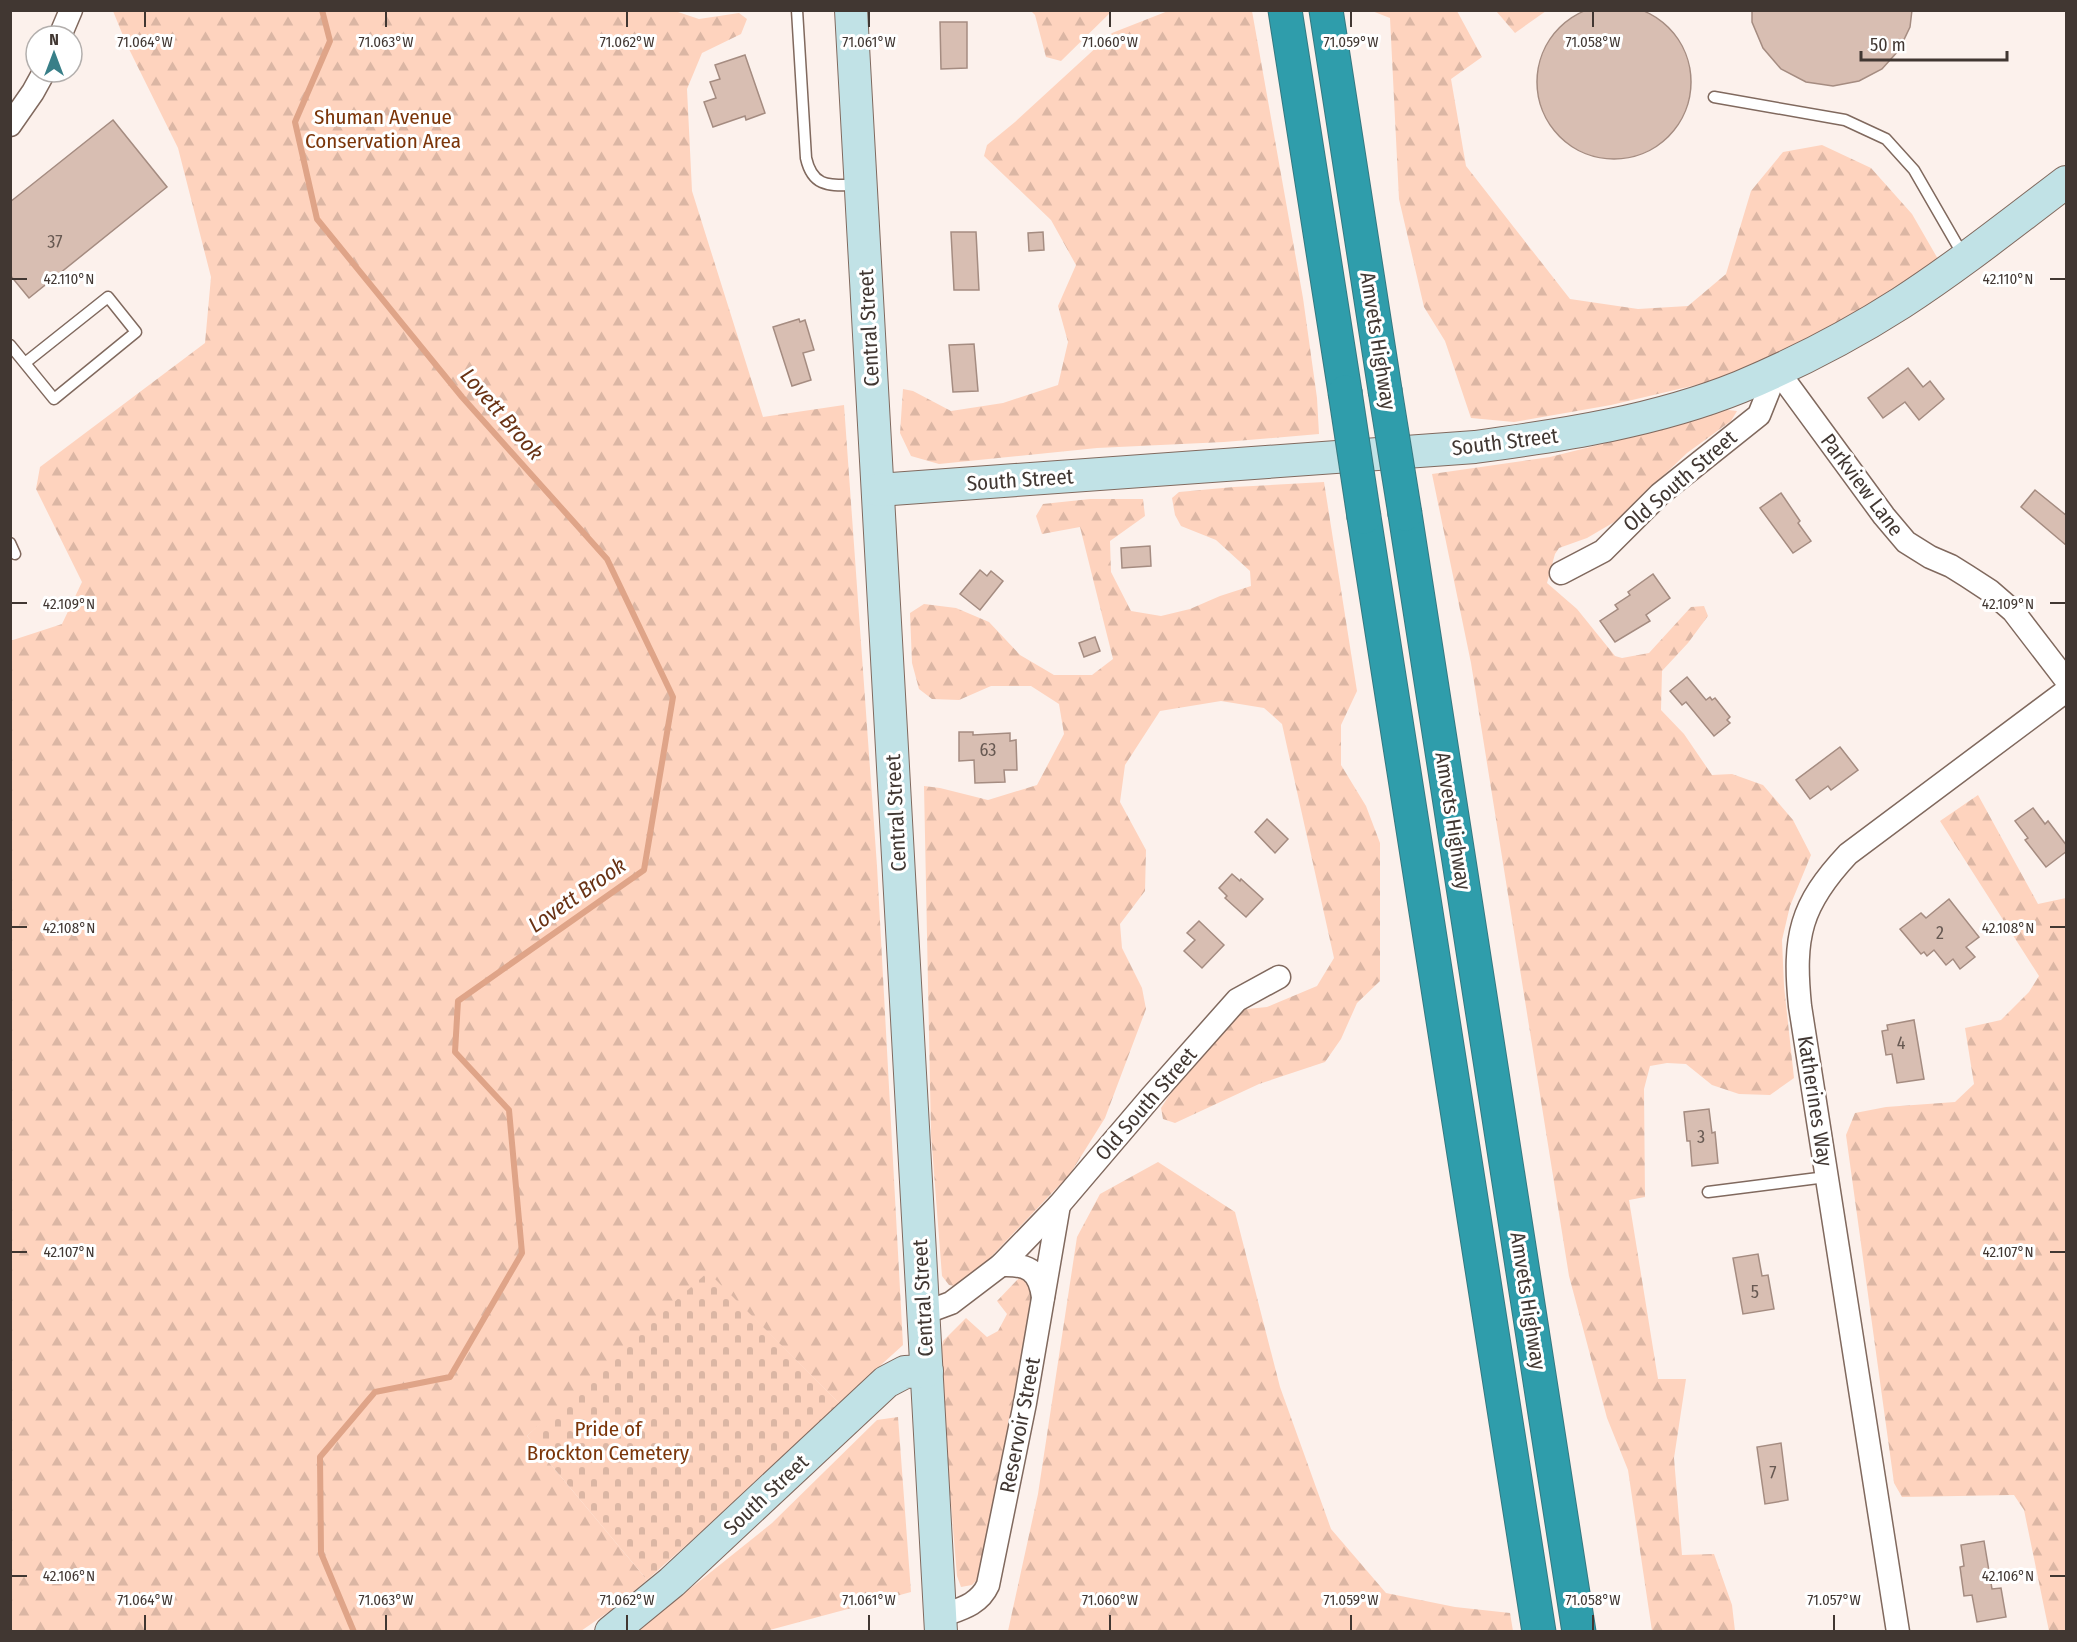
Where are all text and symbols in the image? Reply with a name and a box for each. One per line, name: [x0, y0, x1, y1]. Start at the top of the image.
north arrow: [24, 24, 84, 84]
scale bar: [1861, 24, 2006, 62]
text: N: [49, 30, 59, 49]
text: 71.064°W: [117, 33, 173, 51]
text: 71.063°W: [359, 33, 413, 51]
text: 71.062°W: [600, 33, 654, 51]
text: 71.061°W: [842, 33, 896, 51]
text: 71.060°W: [1082, 33, 1138, 51]
text: 71.059°W: [1324, 33, 1378, 51]
text: 71.058°W: [1565, 33, 1621, 51]
text: 50 m: [1870, 34, 1906, 56]
park label: Shuman Avenue Conservation Area: [305, 104, 461, 154]
house number: 37: [47, 231, 63, 253]
street label: Central Street: [853, 269, 885, 387]
text: 42.110°N: [44, 270, 94, 288]
street label: Amvets Highway: [1354, 270, 1402, 412]
text: 42.110°N: [1983, 270, 2033, 288]
water label: Lovett Brook: [455, 362, 549, 466]
street label: South Street: [1450, 423, 1560, 461]
street label: Old South Street: [1618, 425, 1742, 537]
street label: Parkview Lane: [1815, 429, 1909, 541]
street label: South Street: [966, 463, 1074, 497]
text: 42.109°N: [43, 595, 95, 613]
text: 42.109°N: [1982, 595, 2034, 613]
house number: 63: [980, 739, 996, 761]
street label: Amvets Highway: [1429, 750, 1477, 892]
street label: Central Street: [880, 754, 912, 872]
water label: Lovett Brook: [523, 851, 631, 939]
text: 42.108°N: [43, 919, 95, 937]
text: 42.108°N: [1982, 919, 2034, 937]
house number: 2: [1936, 922, 1944, 944]
house number: 4: [1897, 1032, 1906, 1054]
street label: Katherines Way: [1792, 1034, 1838, 1169]
street label: Old South Street: [1090, 1042, 1202, 1166]
house number: 3: [1697, 1126, 1705, 1148]
street label: Amvets Highway: [1504, 1230, 1552, 1372]
street label: Central Street: [907, 1239, 939, 1357]
text: 42.107°N: [43, 1243, 95, 1261]
text: 42.107°N: [1982, 1243, 2034, 1261]
house number: 5: [1751, 1281, 1759, 1303]
street label: Reservoir Street: [994, 1355, 1046, 1495]
park label: Pride of Brockton Cemetery: [527, 1416, 690, 1466]
street label: South Street: [718, 1449, 814, 1541]
house number: 7: [1769, 1462, 1777, 1484]
text: 42.106°N: [43, 1567, 95, 1585]
text: 42.106°N: [1982, 1567, 2034, 1585]
text: 71.064°W: [117, 1591, 173, 1609]
text: 71.063°W: [359, 1591, 413, 1609]
text: 71.062°W: [600, 1591, 654, 1609]
text: 71.061°W: [842, 1591, 896, 1609]
text: 71.060°W: [1082, 1591, 1138, 1609]
text: 71.059°W: [1324, 1591, 1378, 1609]
text: 71.058°W: [1565, 1591, 1621, 1609]
text: 71.057°W: [1807, 1591, 1861, 1609]

